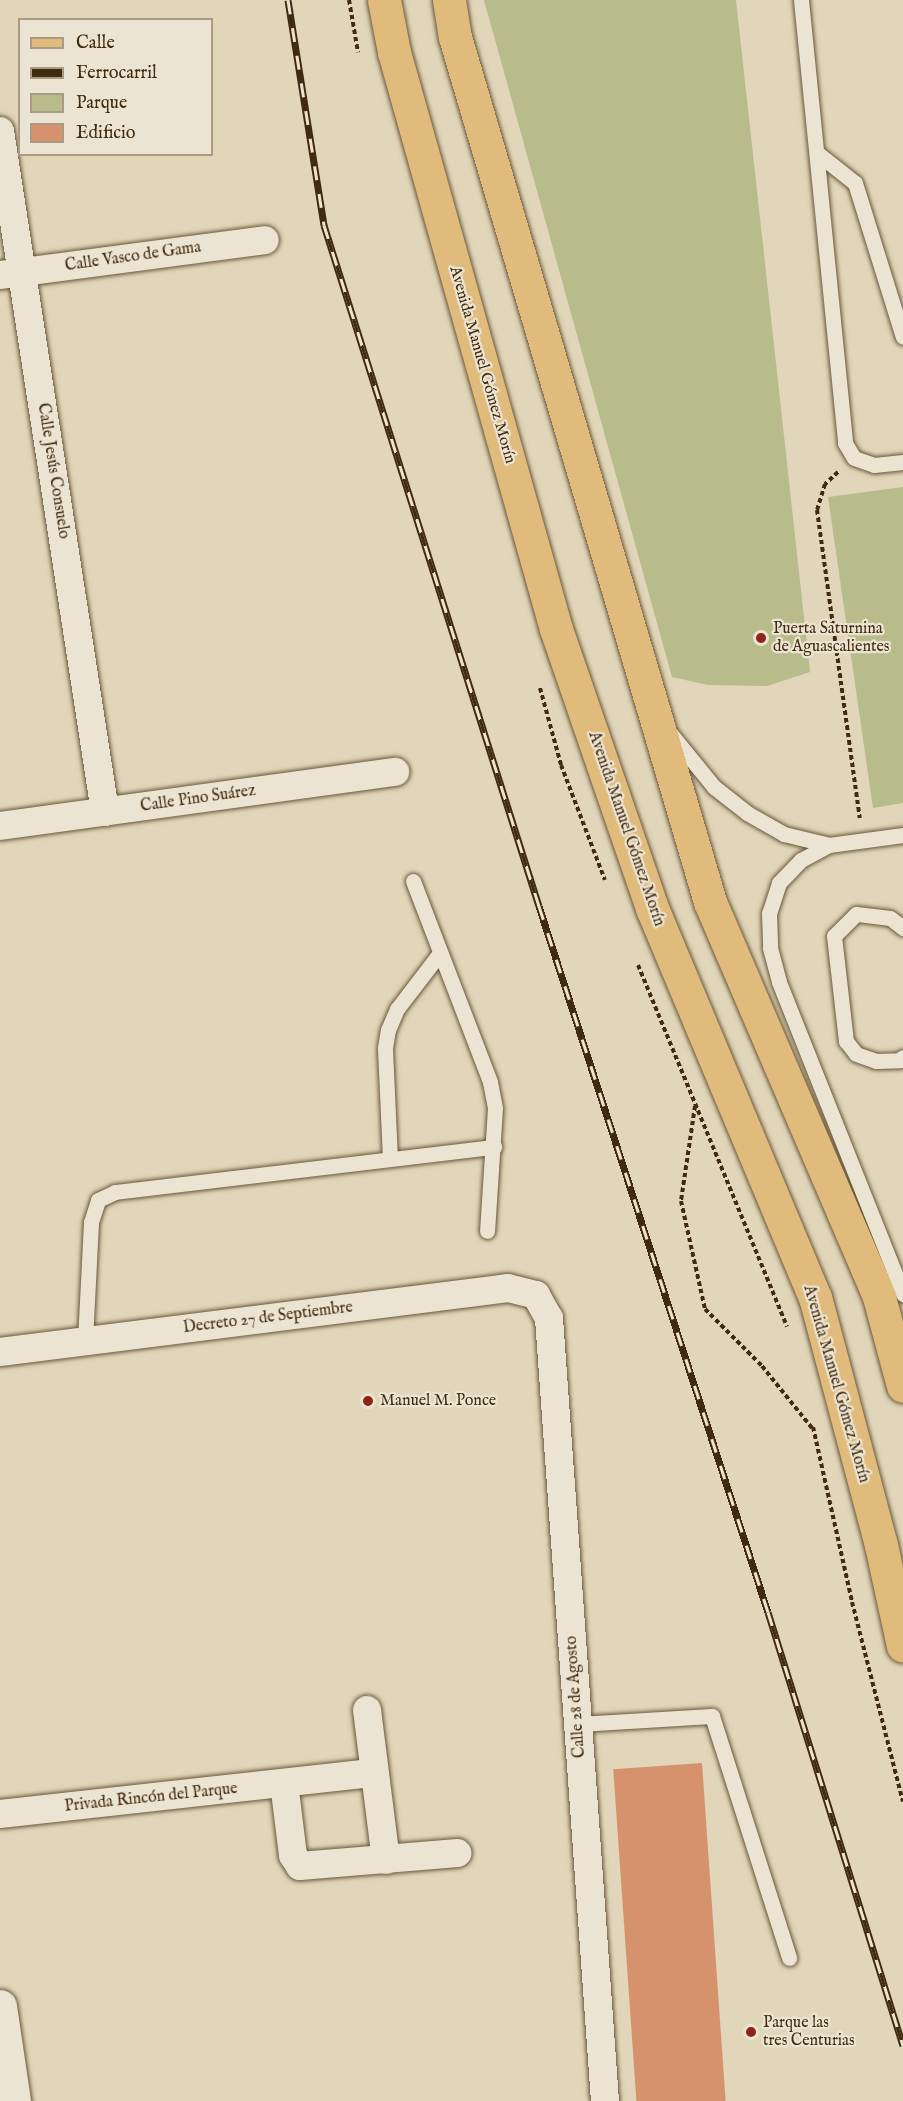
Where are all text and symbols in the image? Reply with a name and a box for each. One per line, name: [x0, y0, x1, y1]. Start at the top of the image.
legend: [18, 18, 213, 156]
text: Calle: [76, 32, 115, 55]
text: Ferrocarril: [76, 62, 157, 85]
text: Parque: [76, 92, 127, 115]
text: Edificio: [76, 122, 136, 145]
street label: Calle Vasco de Gama: [64, 238, 202, 276]
street label: Avenida Manuel Gómez Morín: [445, 264, 519, 466]
street label: Calle Jesús Consuelo: [33, 402, 73, 540]
place label: Puerta Saturnina de Aguascalientes: [773, 619, 889, 657]
marker: Puerta Saturnina de Aguascalientes: [754, 631, 768, 645]
street label: Avenida Manuel Gómez Morín: [584, 729, 668, 929]
street label: Calle Pino Suárez: [139, 781, 257, 817]
street label: Avenida Manuel Gómez Morín: [799, 1283, 873, 1485]
street label: Decreto 27 de Septiembre: [182, 1298, 354, 1338]
place label: Manuel M. Ponce: [380, 1391, 496, 1411]
marker: Manuel M. Ponce: [361, 1394, 375, 1408]
street label: Calle 28 de Agosto: [562, 1635, 590, 1759]
street label: Privada Rincón del Parque: [64, 1779, 238, 1817]
place label: Parque las tres Centurias: [763, 2013, 855, 2051]
marker: Parque las tres Centurias: [744, 2025, 758, 2039]

